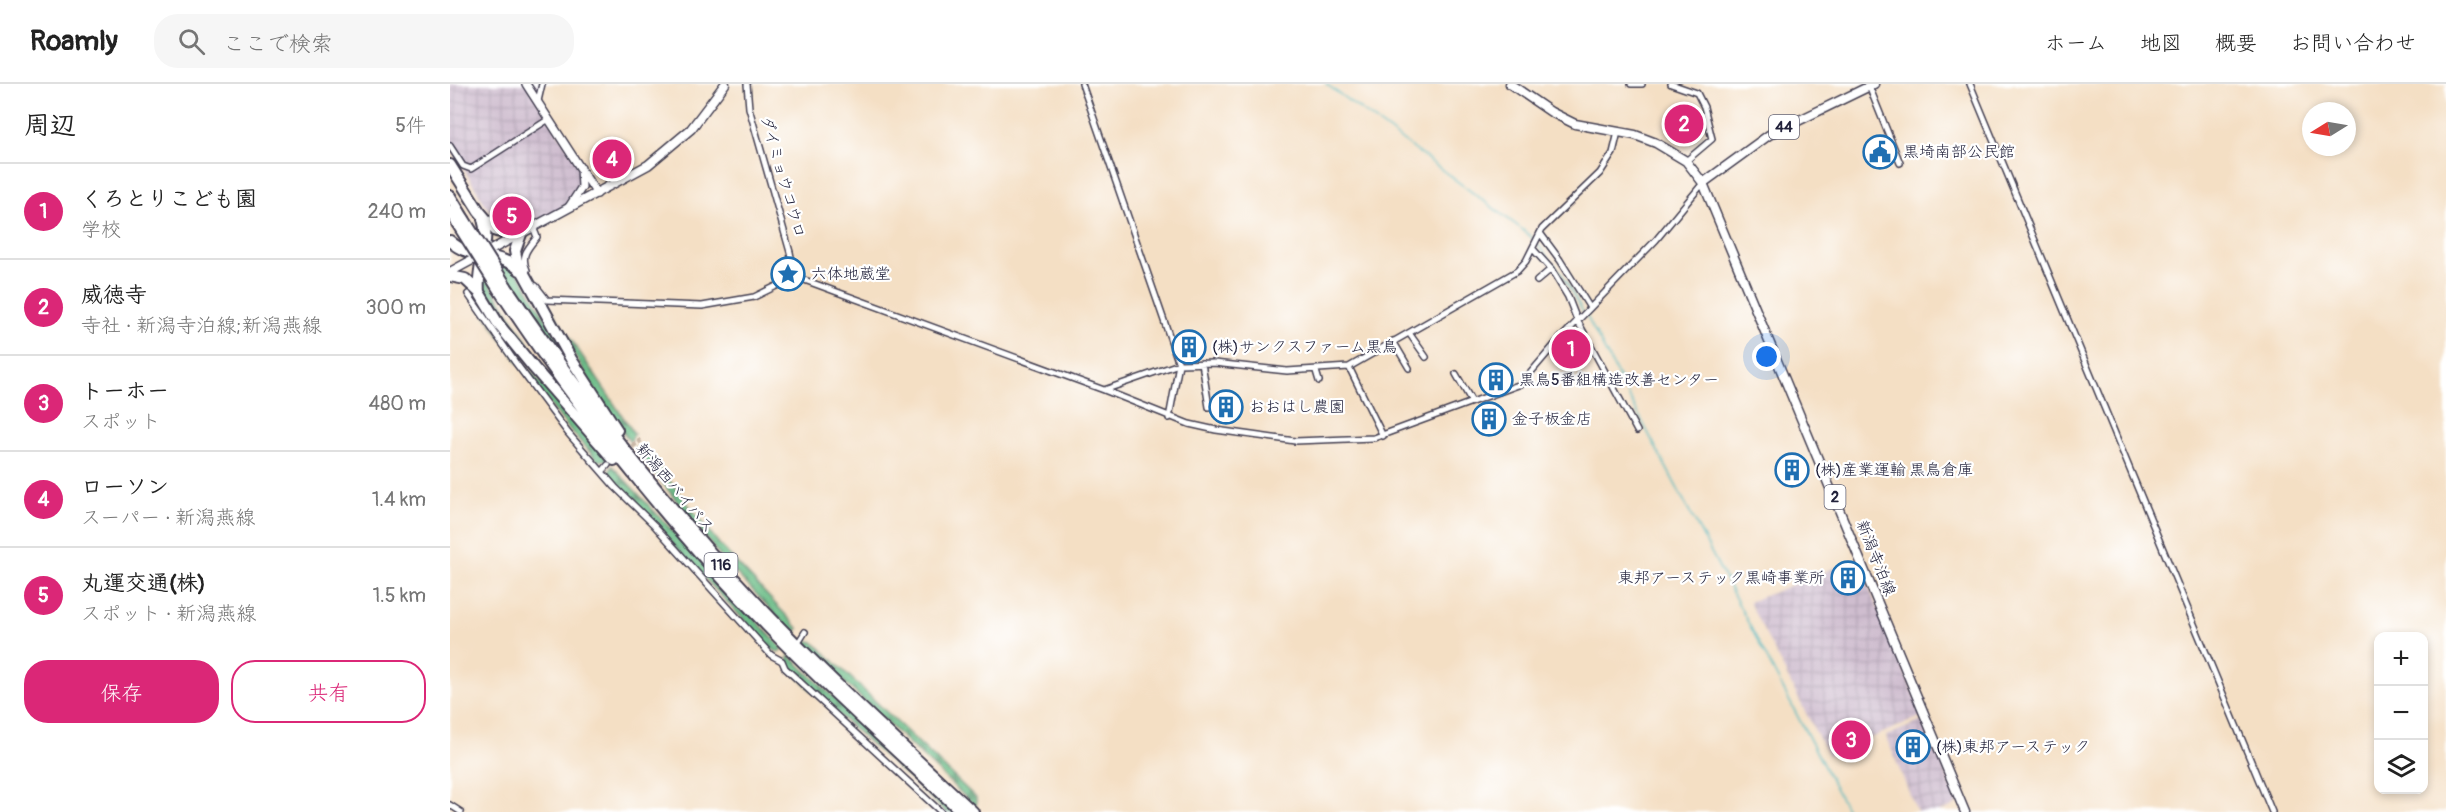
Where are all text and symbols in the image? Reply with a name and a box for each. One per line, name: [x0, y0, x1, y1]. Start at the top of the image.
search box: [154, 14, 574, 68]
text: Roamly: [30, 24, 118, 59]
icon: search: [175, 25, 208, 58]
text: ここで検索: [223, 30, 333, 58]
text: ホーム: [2045, 30, 2107, 57]
text: 地図: [2140, 30, 2182, 57]
text: 概要: [2215, 30, 2257, 57]
text: お問い合わせ: [2290, 30, 2416, 57]
pin: 2: [1664, 102, 1704, 147]
north arrow: [2302, 102, 2356, 156]
text: 周辺: [24, 110, 76, 142]
text: 5件: [395, 113, 426, 138]
street label: ダイミョウコウロ: [756, 113, 810, 241]
road number: 44: [1769, 115, 1799, 139]
public building icon: 黒埼南部公民館: [1862, 134, 1898, 170]
pin: 4: [592, 136, 632, 182]
place label: 黒埼南部公民館: [1903, 142, 2015, 162]
text: くろとりこども園: [81, 185, 257, 213]
pin: 5: [492, 194, 532, 238]
text: 1: [40, 199, 47, 224]
text: 240 m: [367, 199, 426, 224]
text: 学校: [81, 217, 121, 242]
place icon: 六体地蔵堂: [770, 256, 806, 292]
place label: 六体地蔵堂: [811, 264, 891, 284]
text: 威徳寺: [81, 281, 147, 309]
text: 2: [38, 295, 49, 320]
text: 300 m: [365, 295, 426, 320]
text: 寺社 · 新潟寺泊線;新潟燕線: [81, 313, 322, 338]
pin: 1: [1552, 326, 1590, 372]
building icon: (株)サンクスファーム黒鳥: [1171, 329, 1207, 365]
place label: (株)サンクスファーム黒鳥: [1212, 337, 1398, 357]
your location: [1752, 342, 1781, 371]
building icon: 黒鳥5番組構造改善センター: [1478, 362, 1514, 398]
place label: 黒鳥5番組構造改善センター: [1519, 370, 1719, 390]
text: トーホー: [81, 377, 169, 405]
building icon: おおはし農園: [1208, 389, 1244, 425]
text: 3: [38, 391, 49, 416]
text: 480 m: [369, 391, 426, 416]
place label: おおはし農園: [1249, 397, 1345, 417]
building icon: 金子板金店: [1471, 401, 1507, 437]
text: スポット: [81, 409, 161, 434]
place label: 金子板金店: [1512, 409, 1592, 429]
street label: 新潟西バイパス: [631, 439, 719, 537]
building icon: (株)産業運輸 黒鳥倉庫: [1774, 452, 1810, 488]
place label: (株)産業運輸 黒鳥倉庫: [1815, 460, 1973, 480]
text: ローソン: [81, 473, 169, 501]
road number: 2: [1824, 485, 1846, 509]
text: 4: [38, 487, 49, 512]
text: 1.4 km: [372, 487, 426, 512]
text: スーパー · 新潟燕線: [81, 505, 255, 530]
street label: 新潟寺泊線: [1852, 517, 1900, 599]
road number: 116: [704, 553, 738, 577]
building icon: 東邦アーステック黒崎事業所: [1830, 560, 1866, 596]
place label: 東邦アーステック黒崎事業所: [1618, 568, 1825, 588]
text: 丸運交通(株): [81, 569, 206, 597]
text: 5: [38, 583, 49, 608]
text: 1.5 km: [373, 583, 426, 608]
text: スポット · 新潟燕線: [81, 601, 256, 626]
map controls: [2374, 632, 2428, 794]
button: +: [2374, 632, 2428, 686]
button: 保存: [24, 660, 219, 723]
button: 共有: [231, 660, 426, 723]
button: −: [2374, 686, 2428, 740]
pin: 3: [1832, 718, 1870, 762]
building icon: (株)東邦アーステック: [1895, 729, 1931, 765]
place label: (株)東邦アーステック: [1936, 737, 2090, 757]
button: layers: [2374, 740, 2428, 794]

